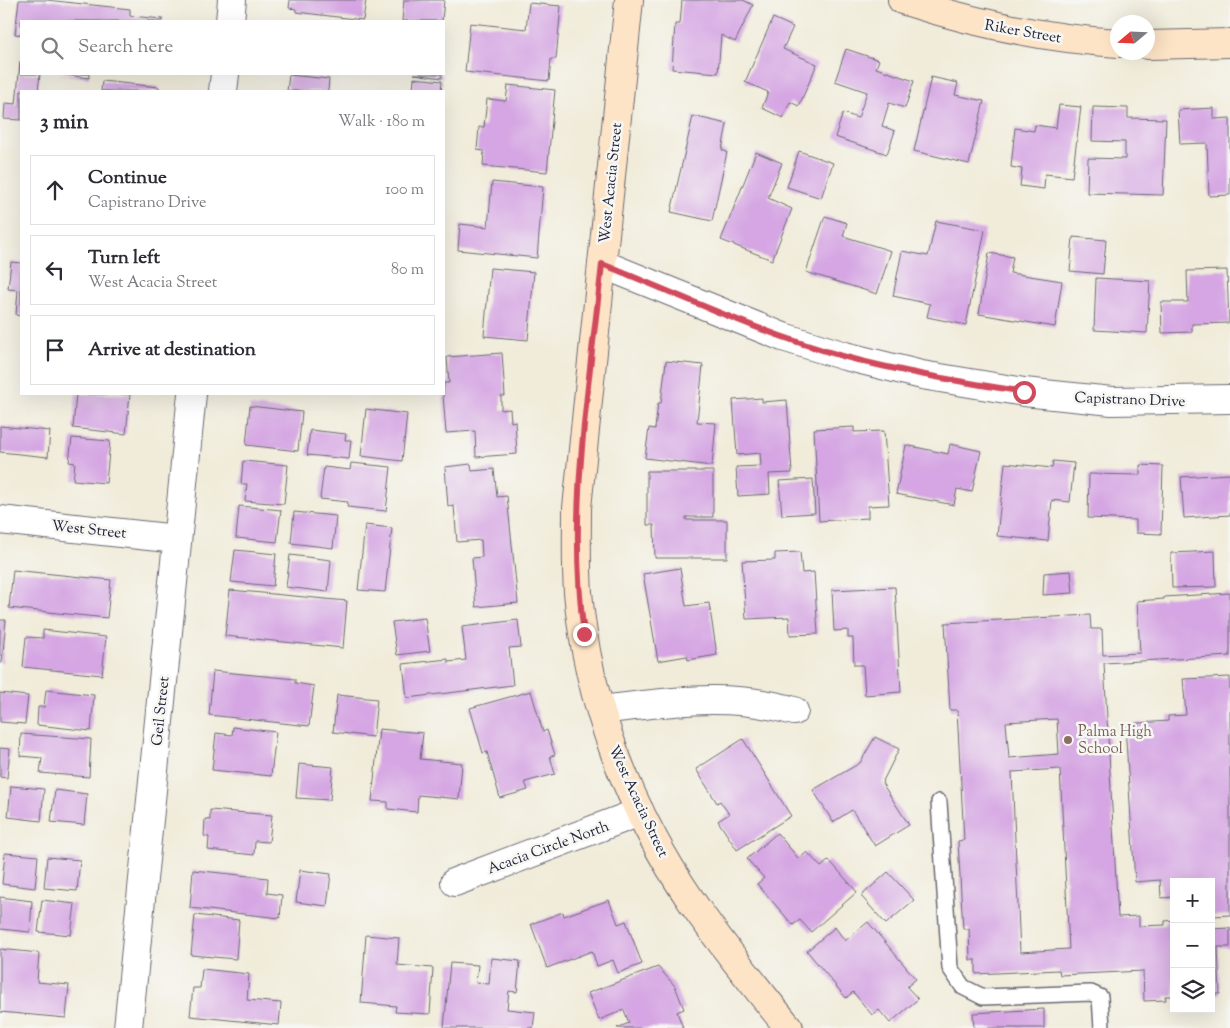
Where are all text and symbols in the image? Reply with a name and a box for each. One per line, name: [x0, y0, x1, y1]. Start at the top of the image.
street label: Riker Street: [983, 15, 1063, 50]
north arrow: [1110, 15, 1155, 60]
search box: [20, 20, 445, 75]
icon: search: [38, 34, 66, 62]
text: Search here: [78, 34, 173, 61]
text: 3 min: [40, 108, 89, 138]
text: Walk · 180 m: [338, 111, 425, 134]
street label: West Acacia Street: [595, 122, 628, 245]
text: Continue: [88, 165, 167, 192]
icon: ahead: [41, 176, 69, 204]
text: 100 m: [385, 179, 424, 202]
text: Capistrano Drive: [88, 192, 206, 215]
text: Turn left: [88, 245, 160, 272]
icon: left: [41, 256, 69, 284]
text: 80 m: [391, 259, 424, 282]
text: West Acacia Street: [88, 272, 217, 295]
icon: arrive: [41, 336, 69, 364]
text: Arrive at destination: [88, 337, 256, 364]
route start: [1013, 381, 1036, 404]
street label: Capistrano Drive: [1074, 388, 1186, 413]
street label: West Street: [50, 516, 127, 545]
route end: [573, 623, 596, 646]
street label: Geil Street: [147, 675, 176, 747]
place label: Palma High School: [1078, 722, 1152, 760]
marker: Palma High School: [1062, 734, 1074, 746]
street label: West Acacia Street: [603, 742, 673, 861]
street label: Acacia Circle North: [485, 817, 613, 880]
map controls: [1170, 878, 1215, 1013]
button: +: [1170, 878, 1215, 923]
button: −: [1170, 923, 1215, 968]
button: layers: [1170, 968, 1215, 1013]

